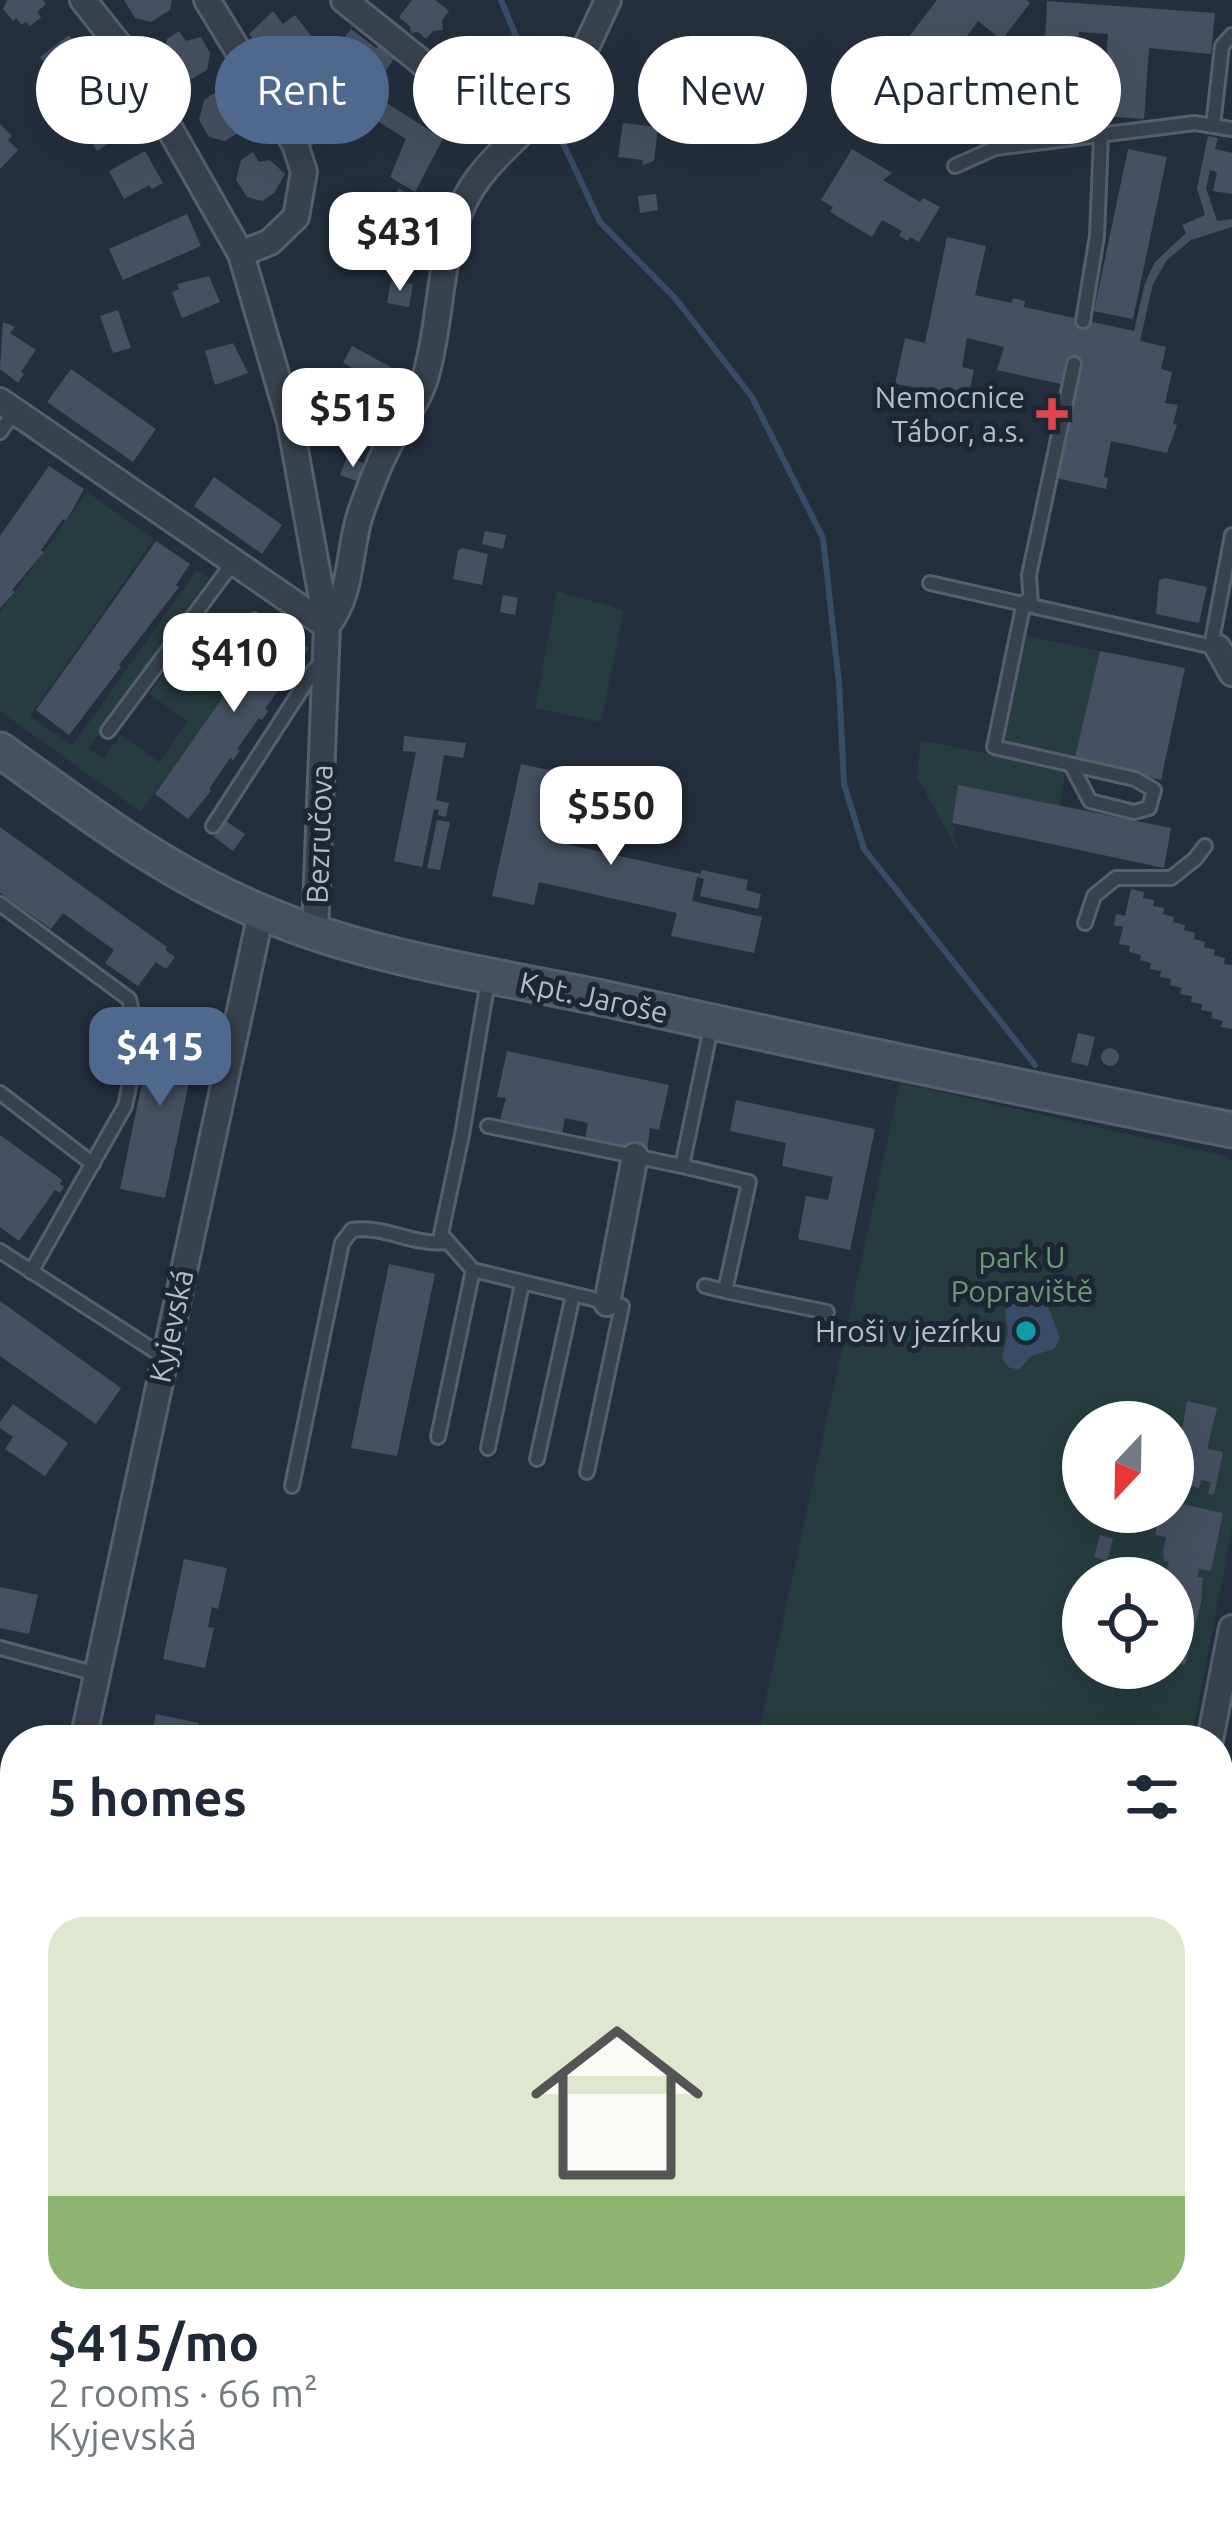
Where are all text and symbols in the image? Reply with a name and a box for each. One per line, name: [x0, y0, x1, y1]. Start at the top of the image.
chip: Buy: [36, 36, 191, 144]
chip: Rent: [215, 36, 389, 144]
chip: Filters: [413, 36, 614, 144]
chip: New: [638, 36, 807, 144]
chip: Apartment: [831, 36, 1121, 144]
pin: $431: [329, 192, 471, 294]
text: $431: [356, 209, 444, 252]
pin: $515: [282, 368, 424, 470]
place label: Nemocnice Tábor, a.s.: [875, 380, 1025, 448]
text: $515: [309, 385, 397, 428]
marker: Nemocnice Tábor, a.s.: [1036, 398, 1068, 430]
pin: $410: [163, 613, 305, 715]
text: $410: [190, 630, 278, 673]
street label: Bezručova: [300, 764, 338, 904]
pin: $550: [540, 766, 682, 868]
text: $550: [567, 783, 655, 826]
street label: Kpt. Jaroše: [517, 965, 671, 1029]
pin: $415: [89, 1007, 231, 1109]
text: $415: [116, 1024, 204, 1067]
park label: park U Popraviště: [951, 1240, 1093, 1308]
street label: Kyjevská: [142, 1266, 200, 1386]
place label: Hroši v jezírku: [815, 1314, 1002, 1348]
marker: Hroši v jezírku: [1013, 1318, 1039, 1344]
north arrow: [1062, 1401, 1194, 1533]
map controls: [1062, 1401, 1194, 1689]
button: locate: [1062, 1557, 1194, 1689]
icon: filters: [1119, 1764, 1185, 1830]
text: 5 homes: [48, 1768, 247, 1826]
icon: home: [509, 1995, 725, 2211]
text: $415/mo: [48, 2313, 259, 2371]
text: 2 rooms · 66 m²: [48, 2371, 318, 2414]
text: Kyjevská: [48, 2414, 197, 2457]

